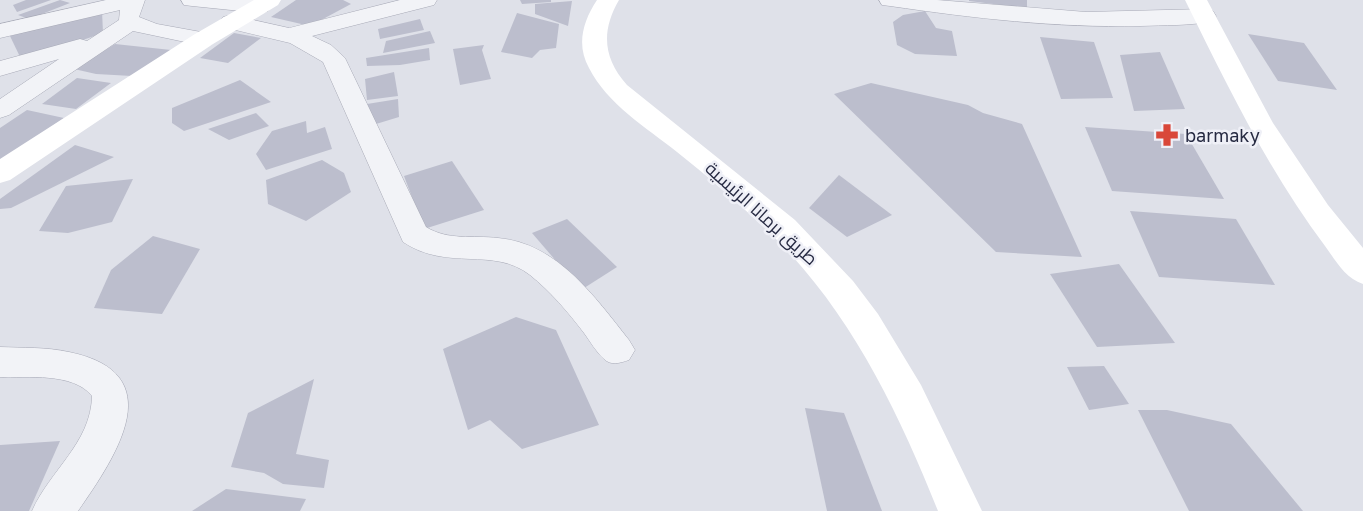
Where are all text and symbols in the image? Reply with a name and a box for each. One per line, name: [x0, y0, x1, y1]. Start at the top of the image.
pharmacy icon: barmaky: [1154, 122, 1180, 148]
place label: barmaky: [1185, 124, 1260, 146]
street label: طريق برمانا الرئيسية: [700, 157, 823, 271]

